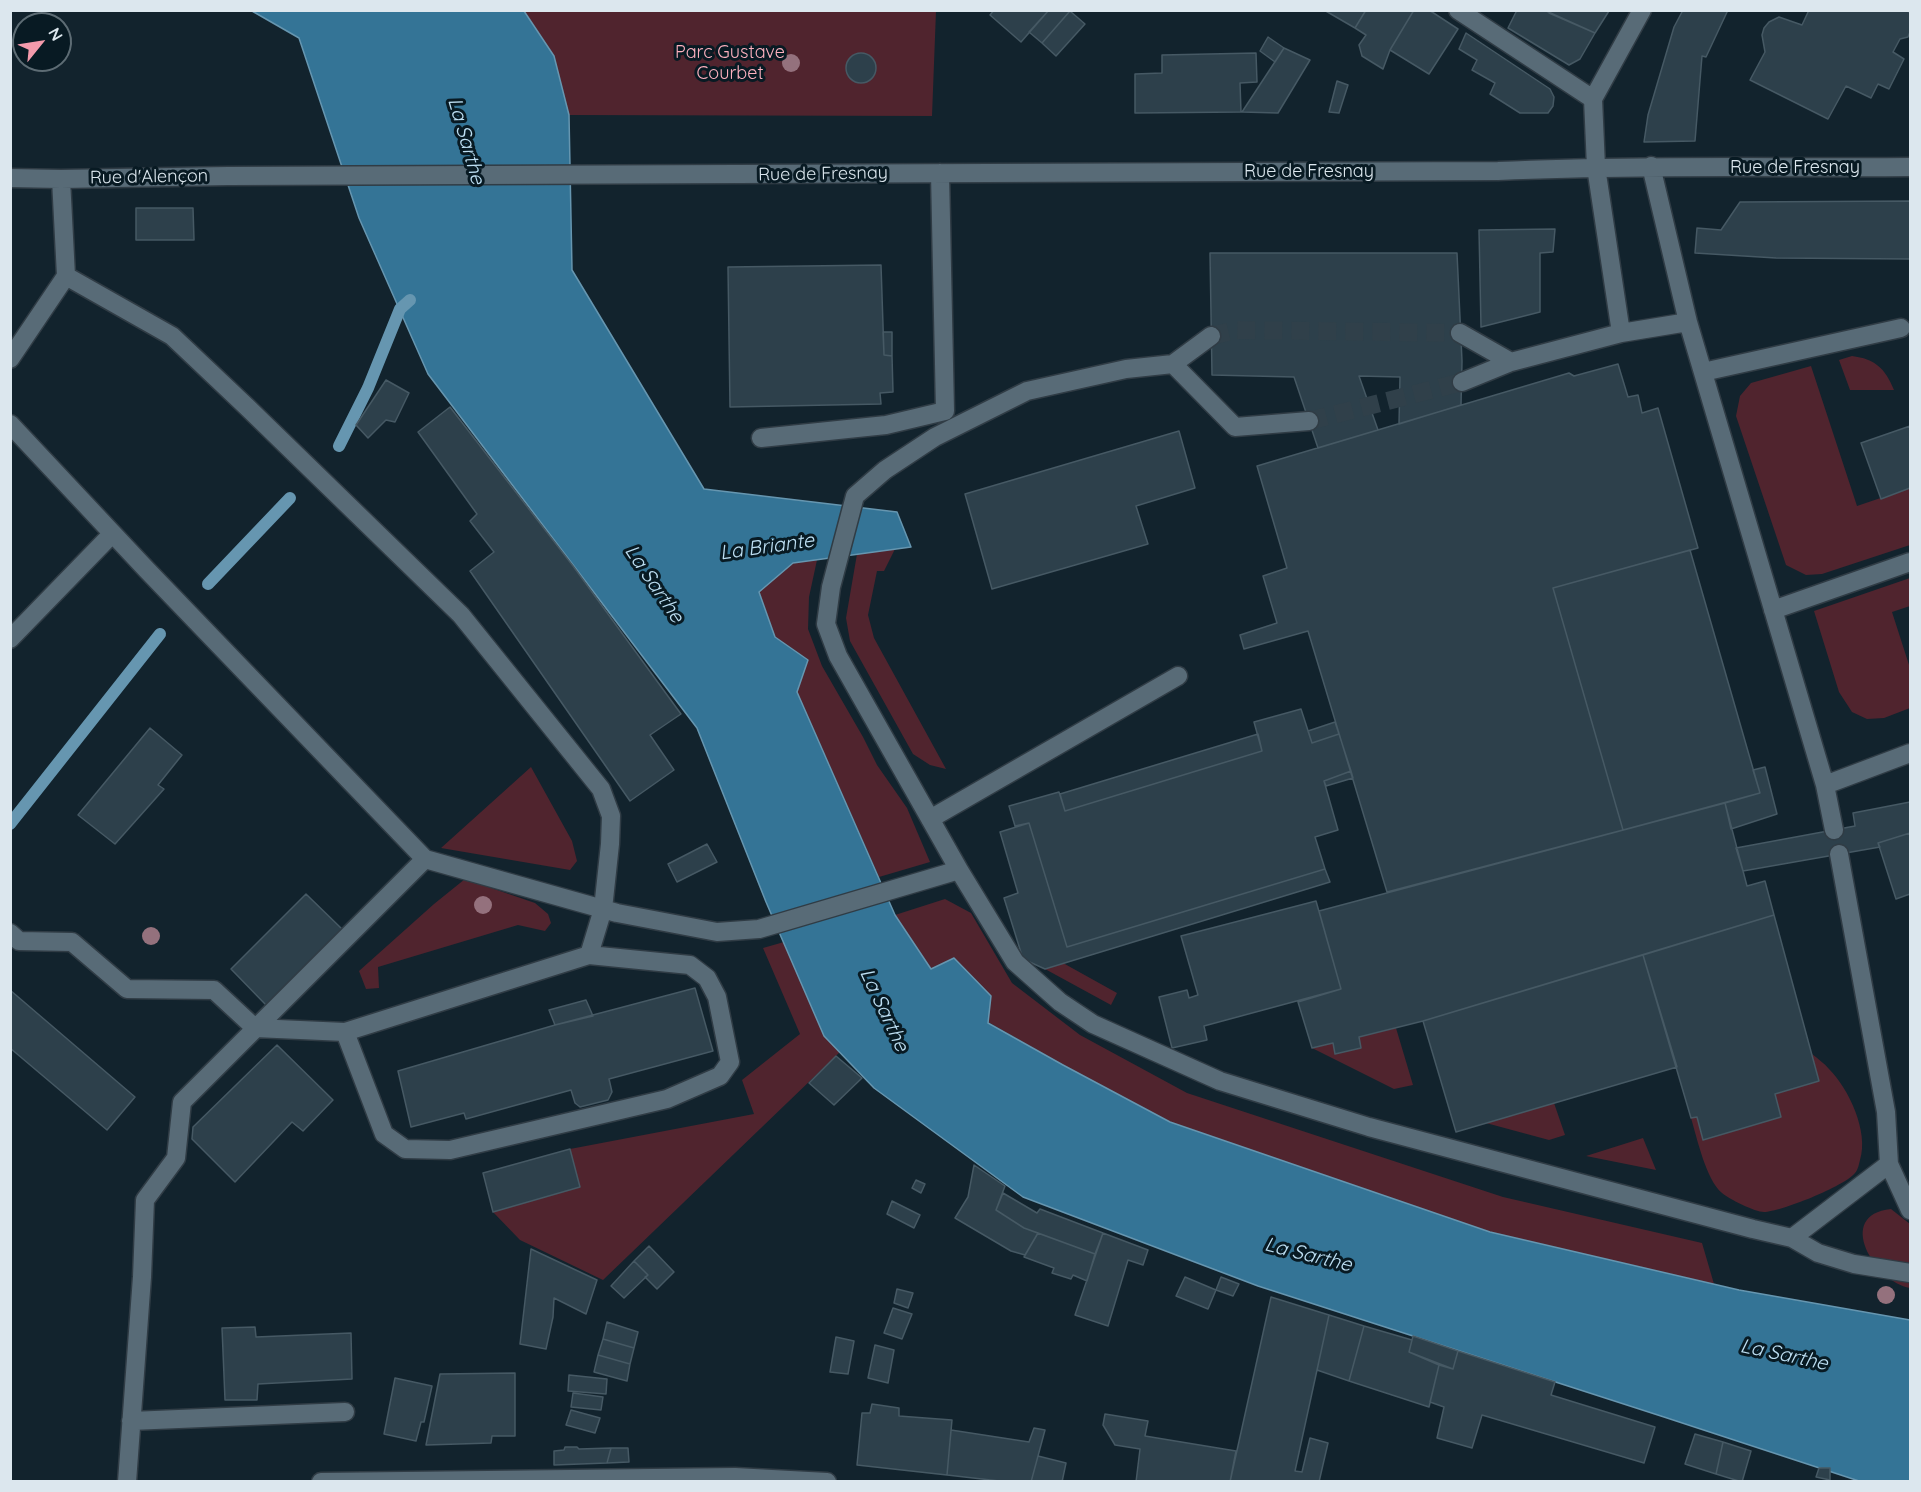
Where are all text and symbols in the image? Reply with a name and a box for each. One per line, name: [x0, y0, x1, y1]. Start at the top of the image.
north arrow: [12, 12, 72, 72]
text: N: [44, 24, 67, 44]
park label: Parc Gustave Courbet: [675, 42, 785, 84]
water label: La Sarthe: [442, 95, 490, 187]
street label: Rue de Fresnay: [1730, 157, 1860, 179]
street label: Rue de Fresnay: [1244, 161, 1374, 183]
street label: Rue de Fresnay: [758, 162, 888, 186]
street label: Rue d'Alençon: [90, 165, 208, 189]
water label: La Briante: [718, 529, 816, 565]
water label: La Sarthe: [619, 541, 689, 627]
water label: La Sarthe: [854, 965, 914, 1055]
water label: La Sarthe: [1262, 1233, 1354, 1277]
water label: La Sarthe: [1738, 1334, 1830, 1376]

